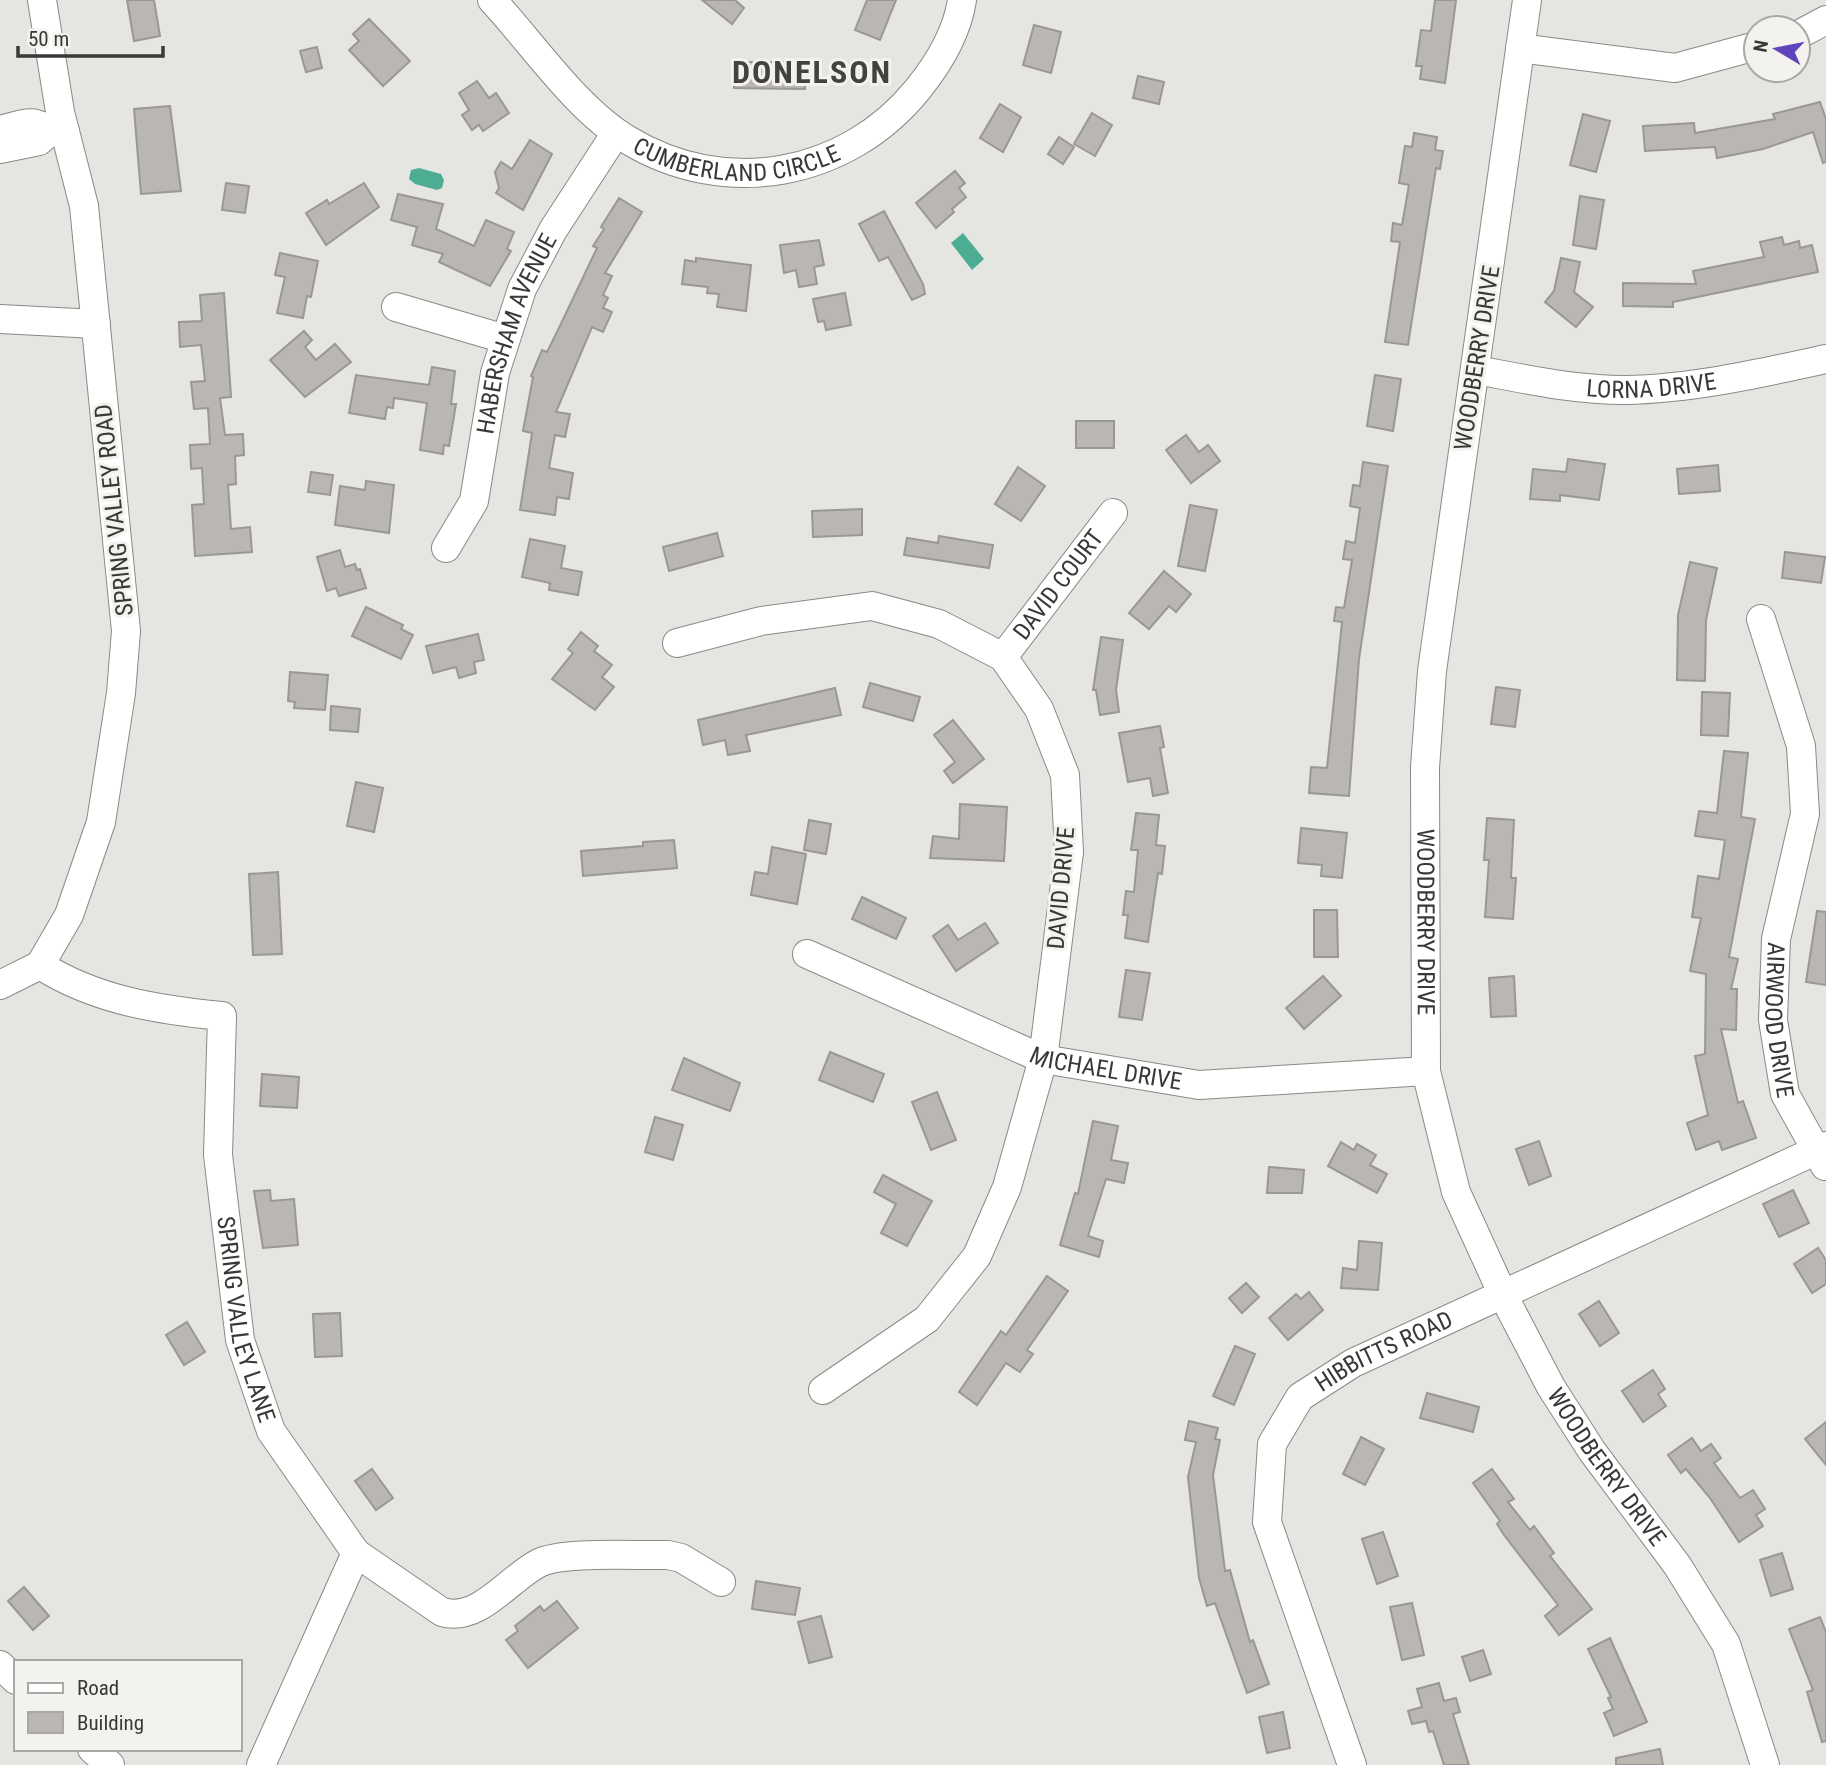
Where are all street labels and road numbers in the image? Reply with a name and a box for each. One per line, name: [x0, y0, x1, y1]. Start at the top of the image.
street label: CUMBERLAND CIRCLE: [628, 132, 845, 187]
street label: HABERSHAM AVENUE: [471, 229, 563, 436]
street label: WOODBERRY DRIVE: [1449, 264, 1505, 452]
street label: LORNA DRIVE: [1585, 367, 1718, 404]
street label: SPRING VALLEY ROAD: [89, 403, 139, 617]
street label: DAVID COURT: [1007, 524, 1109, 645]
street label: DAVID DRIVE: [1042, 826, 1080, 950]
street label: WOODBERRY DRIVE: [1411, 829, 1440, 1016]
street label: AIRWOOD DRIVE: [1759, 941, 1799, 1100]
street label: MICHAEL DRIVE: [1025, 1041, 1184, 1096]
street label: SPRING VALLEY LANE: [211, 1215, 281, 1426]
street label: HIBBITTS ROAD: [1310, 1305, 1457, 1398]
street label: WOODBERRY DRIVE: [1541, 1383, 1672, 1551]

